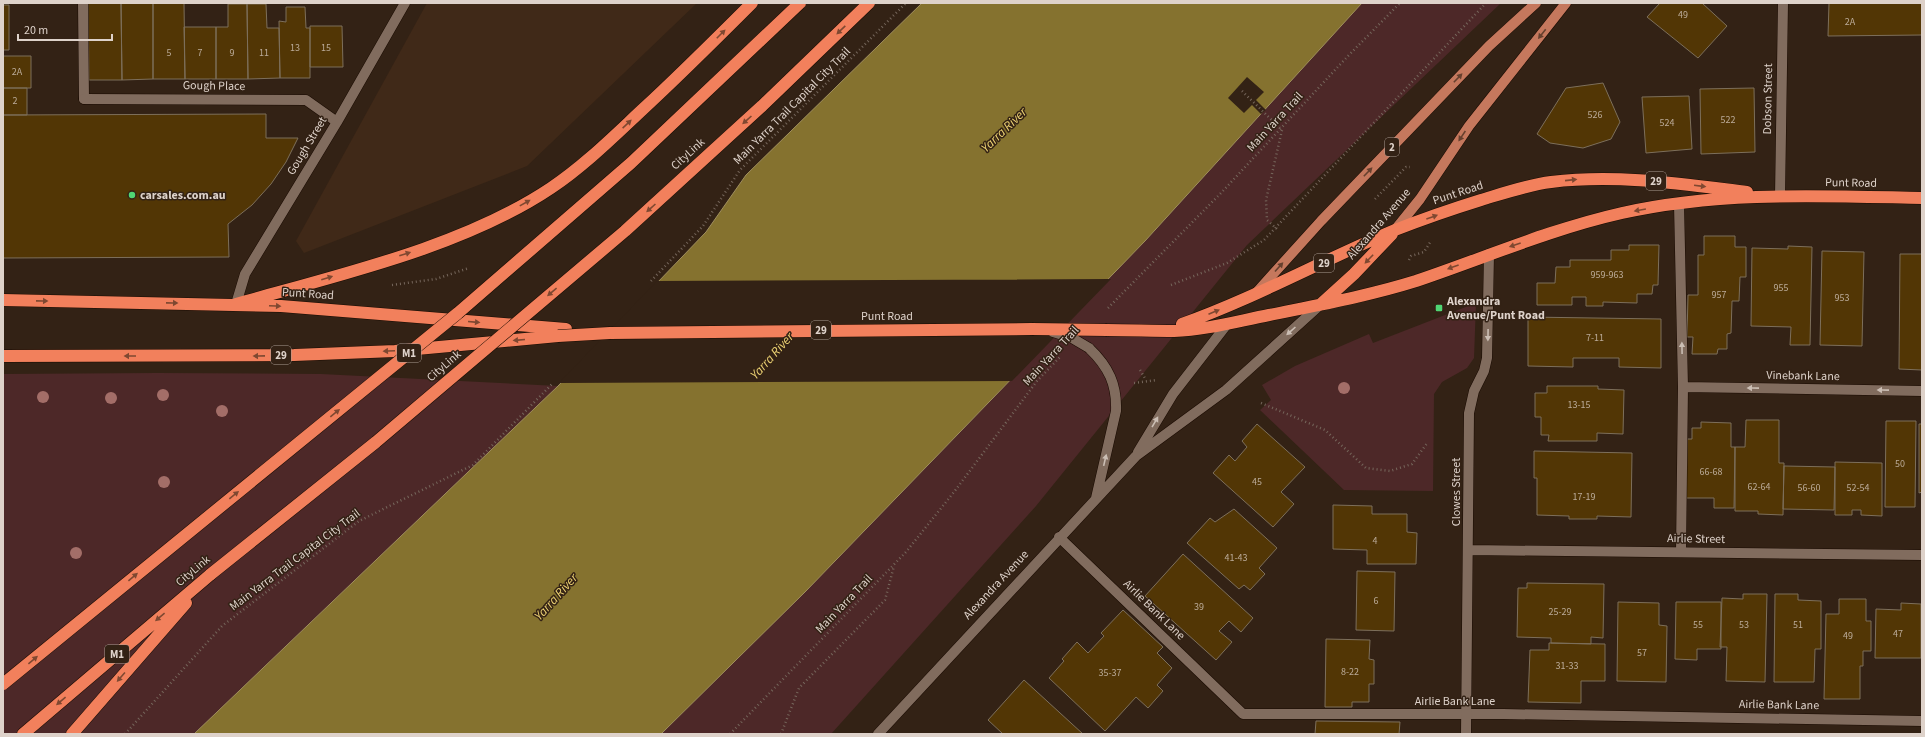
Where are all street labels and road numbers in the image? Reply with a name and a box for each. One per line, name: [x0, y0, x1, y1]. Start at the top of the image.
street label: Main Yarra Trail Capital City Trail: [729, 43, 855, 169]
street label: Dobson Street: [1759, 63, 1777, 135]
street label: Gough Place: [183, 77, 245, 95]
street label: Main Yarra Trail: [1243, 88, 1307, 156]
street label: Gough Street: [283, 114, 331, 178]
street label: CityLink: [667, 134, 709, 174]
road number: 2: [1385, 138, 1399, 156]
road number: 29: [1646, 172, 1666, 190]
street label: Punt Road: [1825, 174, 1877, 192]
street label: Punt Road: [1431, 177, 1485, 209]
street label: Alexandra Avenue: [1343, 185, 1415, 263]
road number: 29: [1314, 254, 1334, 272]
street label: Punt Road: [281, 284, 335, 304]
street label: Punt Road: [861, 308, 913, 325]
road number: 29: [811, 321, 831, 339]
street label: Main Yarra Trail: [1019, 322, 1083, 390]
road number: M1: [397, 344, 421, 362]
road number: 29: [271, 346, 291, 364]
street label: CityLink: [423, 346, 465, 386]
street label: Vinebank Lane: [1766, 367, 1840, 385]
street label: Clowes Street: [1448, 458, 1465, 526]
street label: Main Yarra Trail Capital City Trail: [226, 505, 364, 615]
street label: Airlie Street: [1667, 530, 1725, 548]
street label: Alexandra Avenue: [959, 547, 1033, 623]
street label: CityLink: [172, 551, 214, 591]
street label: Main Yarra Trail: [812, 571, 876, 637]
street label: Airlie Bank Lane: [1119, 576, 1189, 644]
road number: M1: [105, 645, 129, 663]
street label: Airlie Bank Lane: [1415, 693, 1495, 710]
street label: Airlie Bank Lane: [1739, 696, 1819, 714]

